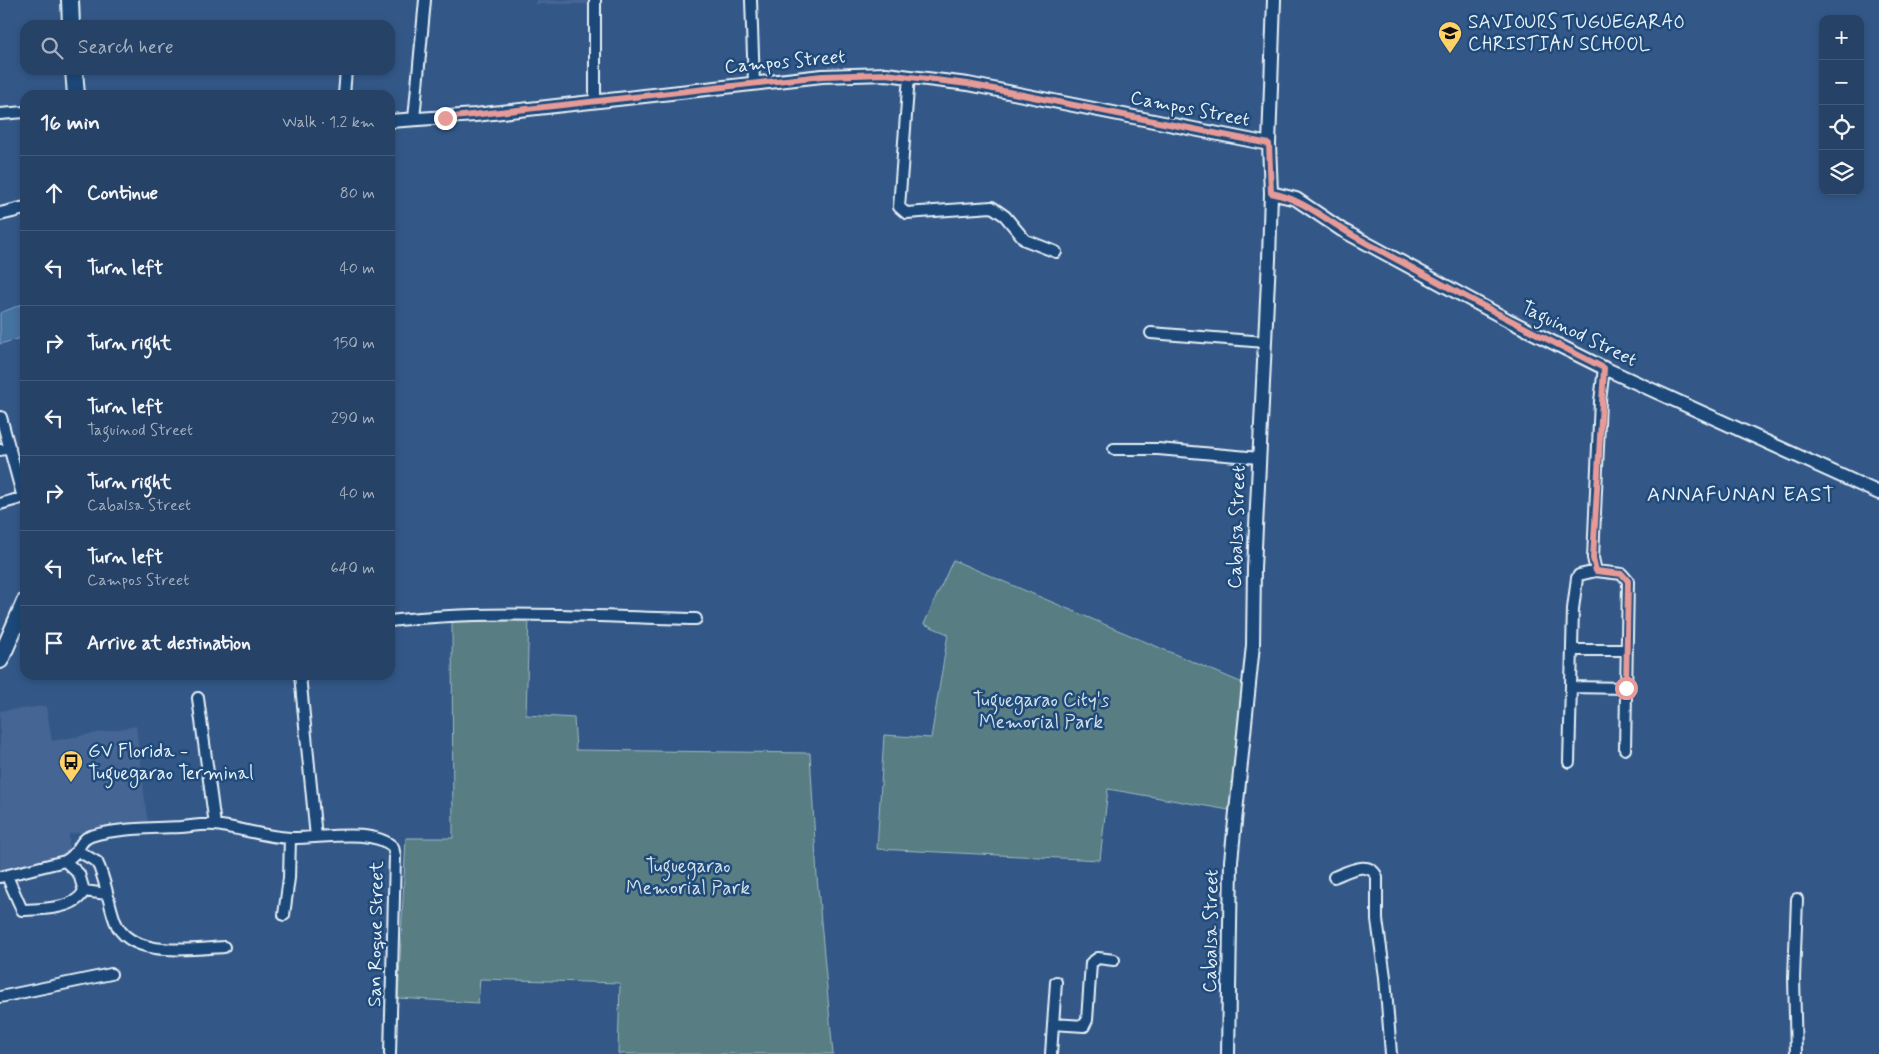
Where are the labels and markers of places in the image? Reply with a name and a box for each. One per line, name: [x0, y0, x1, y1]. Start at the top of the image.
place label: SAVIOURS TUGUEGARAO CHRISTIAN SCHOOL: [1468, 10, 1685, 57]
school or university icon: SAVIOURS TUGUEGARAO CHRISTIAN SCHOOL: [1437, 20, 1463, 54]
place label: GV Florida - Tuguegarao Terminal: [88, 739, 254, 789]
bus stop icon: GV Florida - Tuguegarao Terminal: [58, 749, 84, 783]

